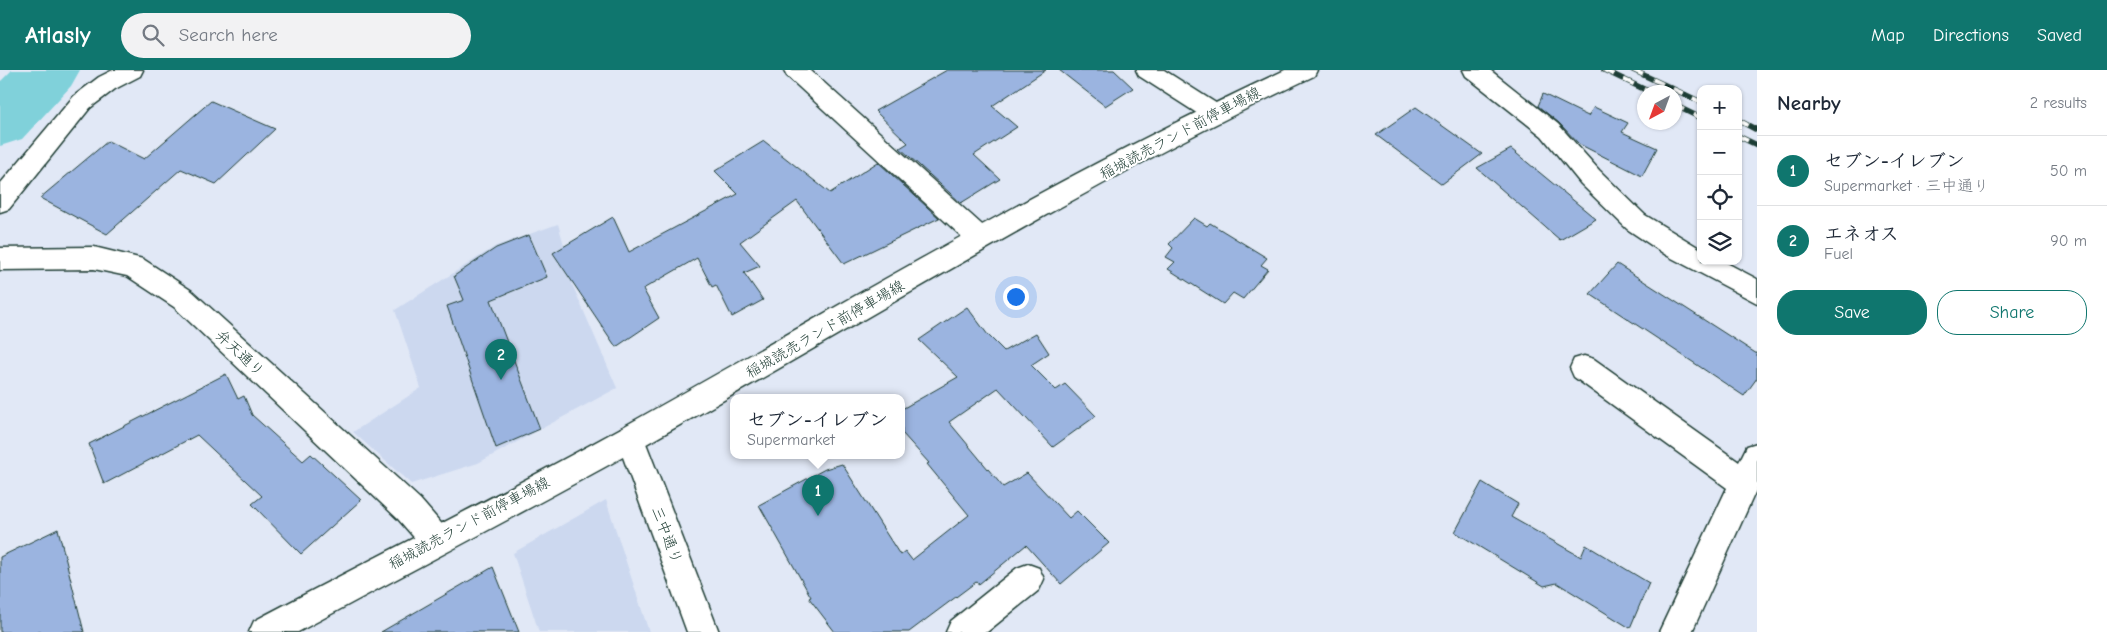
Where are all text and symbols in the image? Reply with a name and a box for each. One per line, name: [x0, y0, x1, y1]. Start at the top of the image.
search box: [121, 13, 471, 58]
text: Atlasly: [25, 21, 91, 49]
icon: search: [139, 21, 167, 49]
text: Search here: [179, 24, 278, 46]
text: Map: [1871, 25, 1905, 46]
text: Directions: [1933, 25, 2009, 46]
text: Saved: [2037, 25, 2082, 46]
street label: 稲城読売ランド前停車場線: [1096, 83, 1264, 183]
north arrow: [1637, 85, 1682, 130]
map controls: [1697, 85, 1742, 265]
button: +: [1697, 85, 1742, 130]
text: Nearby: [1777, 91, 1841, 115]
text: 2 results: [2030, 94, 2087, 112]
button: −: [1697, 130, 1742, 175]
text: セブン-イレブン: [1824, 150, 1965, 172]
text: 1: [1790, 162, 1796, 180]
text: 50 m: [2050, 162, 2087, 180]
button: locate: [1697, 175, 1742, 220]
text: Supermarket · 三中通り: [1824, 177, 1989, 195]
button: layers: [1697, 220, 1742, 265]
text: エネオス: [1824, 223, 1899, 245]
text: 2: [1789, 232, 1797, 250]
text: 90 m: [2050, 232, 2087, 250]
text: Fuel: [1824, 245, 1853, 263]
street label: 稲城読売ランド前停車場線: [743, 276, 907, 382]
your location: [1003, 284, 1029, 310]
button: Save: [1777, 290, 1927, 335]
button: Share: [1937, 290, 2087, 335]
street label: 弁天通り: [212, 326, 268, 380]
pin: 2: [485, 339, 517, 380]
popup: [730, 394, 905, 459]
text: セブン-イレブン: [747, 409, 888, 431]
text: Supermarket: [747, 431, 835, 449]
street label: 稲城読売ランド前停車場線: [385, 473, 553, 573]
pin: 1: [802, 475, 834, 516]
street label: 三中通り: [648, 504, 686, 566]

